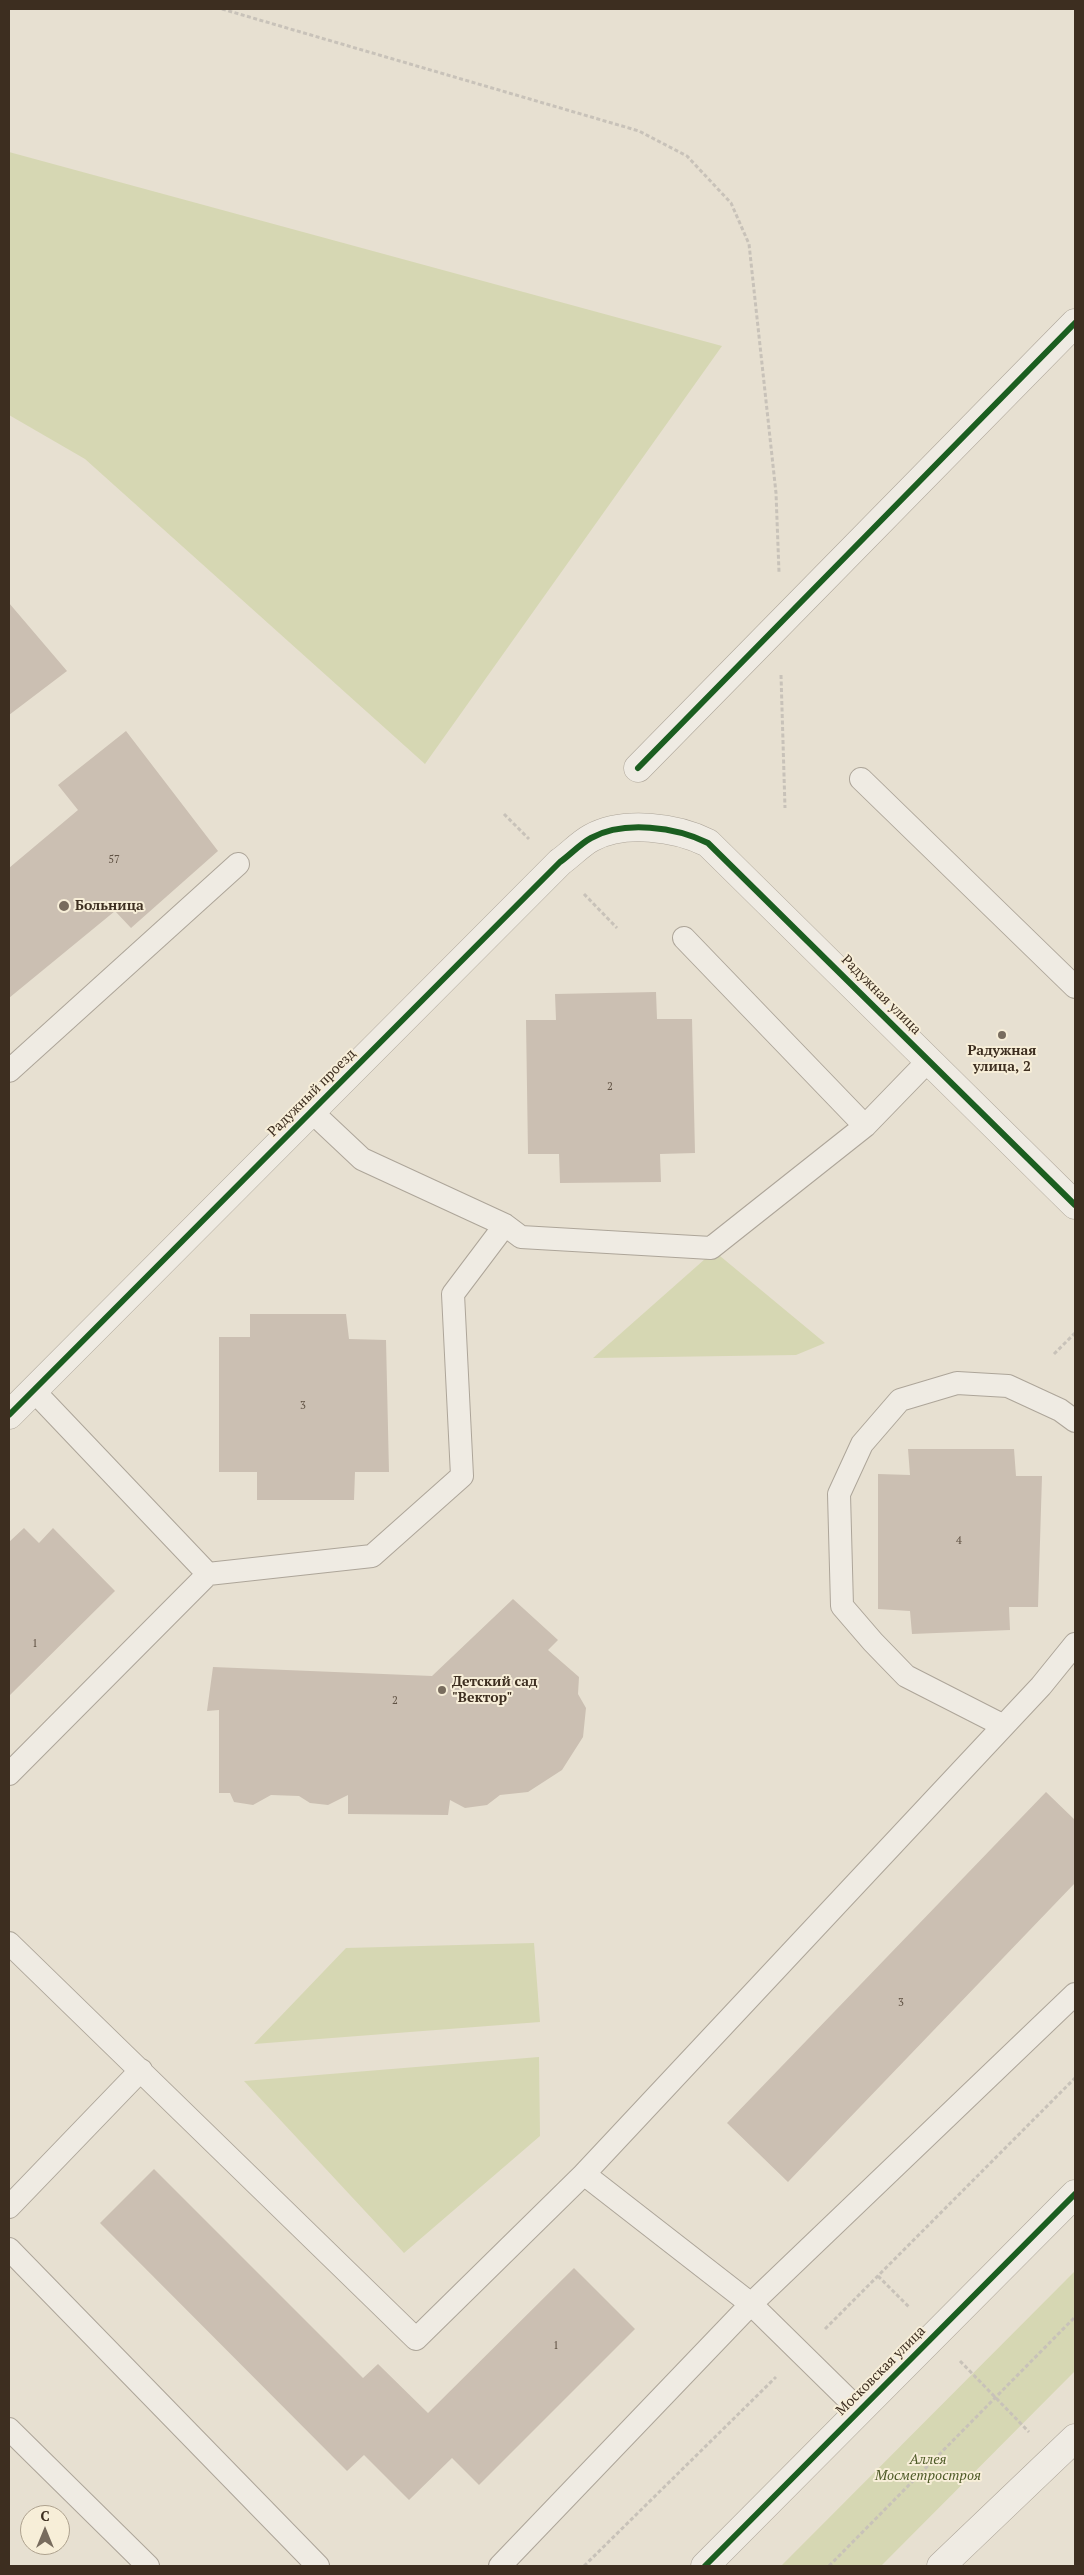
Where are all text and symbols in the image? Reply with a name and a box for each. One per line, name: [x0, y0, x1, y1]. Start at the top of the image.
house number: 57: [108, 853, 120, 867]
place label: Больница: [75, 898, 144, 914]
marker: Больница: [57, 899, 71, 913]
street label: Радужная улица: [838, 952, 924, 1038]
marker: Радужная улица, 2: [996, 1029, 1008, 1041]
place label: Радужная улица, 2: [967, 1043, 1037, 1076]
street label: Радужный проезд: [265, 1046, 359, 1140]
house number: 2: [607, 1080, 613, 1094]
house number: 3: [300, 1399, 306, 1413]
house number: 4: [956, 1534, 962, 1548]
house number: 1: [32, 1637, 38, 1651]
place label: Детский сад "Вектор": [452, 1674, 538, 1706]
marker: Детский сад "Вектор": [436, 1684, 448, 1696]
house number: 2: [392, 1694, 398, 1708]
house number: 3: [898, 1996, 904, 2010]
street label: Московская улица: [833, 2323, 929, 2419]
house number: 1: [553, 2339, 559, 2353]
park label: Аллея Мосметростроя: [875, 2452, 981, 2484]
north arrow: [20, 2505, 70, 2555]
text: С: [40, 2506, 50, 2525]

